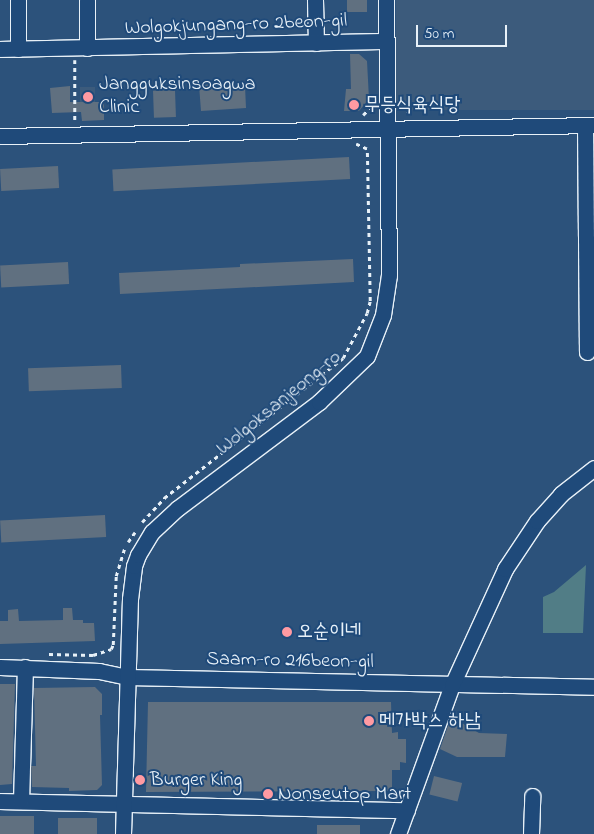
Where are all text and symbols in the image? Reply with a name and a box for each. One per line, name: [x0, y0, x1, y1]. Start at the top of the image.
street label: Wolgokjungang-ro 2beon-gil: [124, 9, 348, 41]
scale bar: [419, 15, 510, 47]
text: 50 m: [424, 23, 454, 45]
place label: Jangguksinsoagwa Clinic: [99, 73, 255, 120]
marker: Jangguksinsoagwa Clinic: [81, 90, 95, 104]
place label: 무등식육식당: [364, 93, 461, 117]
marker: 무등식육식당: [348, 99, 360, 111]
street label: Wolgoksanjeong-ro: [212, 345, 346, 461]
place label: 오순이네: [297, 620, 361, 644]
marker: 오순이네: [281, 626, 293, 638]
street label: Saam-ro 216beon-gil: [206, 648, 374, 674]
place label: 메가박스 하남: [379, 709, 481, 733]
marker: 메가박스 하남: [363, 715, 375, 727]
place label: Burger King: [150, 768, 242, 792]
marker: Burger King: [134, 774, 146, 786]
place label: Nonseutop Mart: [278, 782, 411, 806]
marker: Nonseutop Mart: [262, 788, 274, 800]

